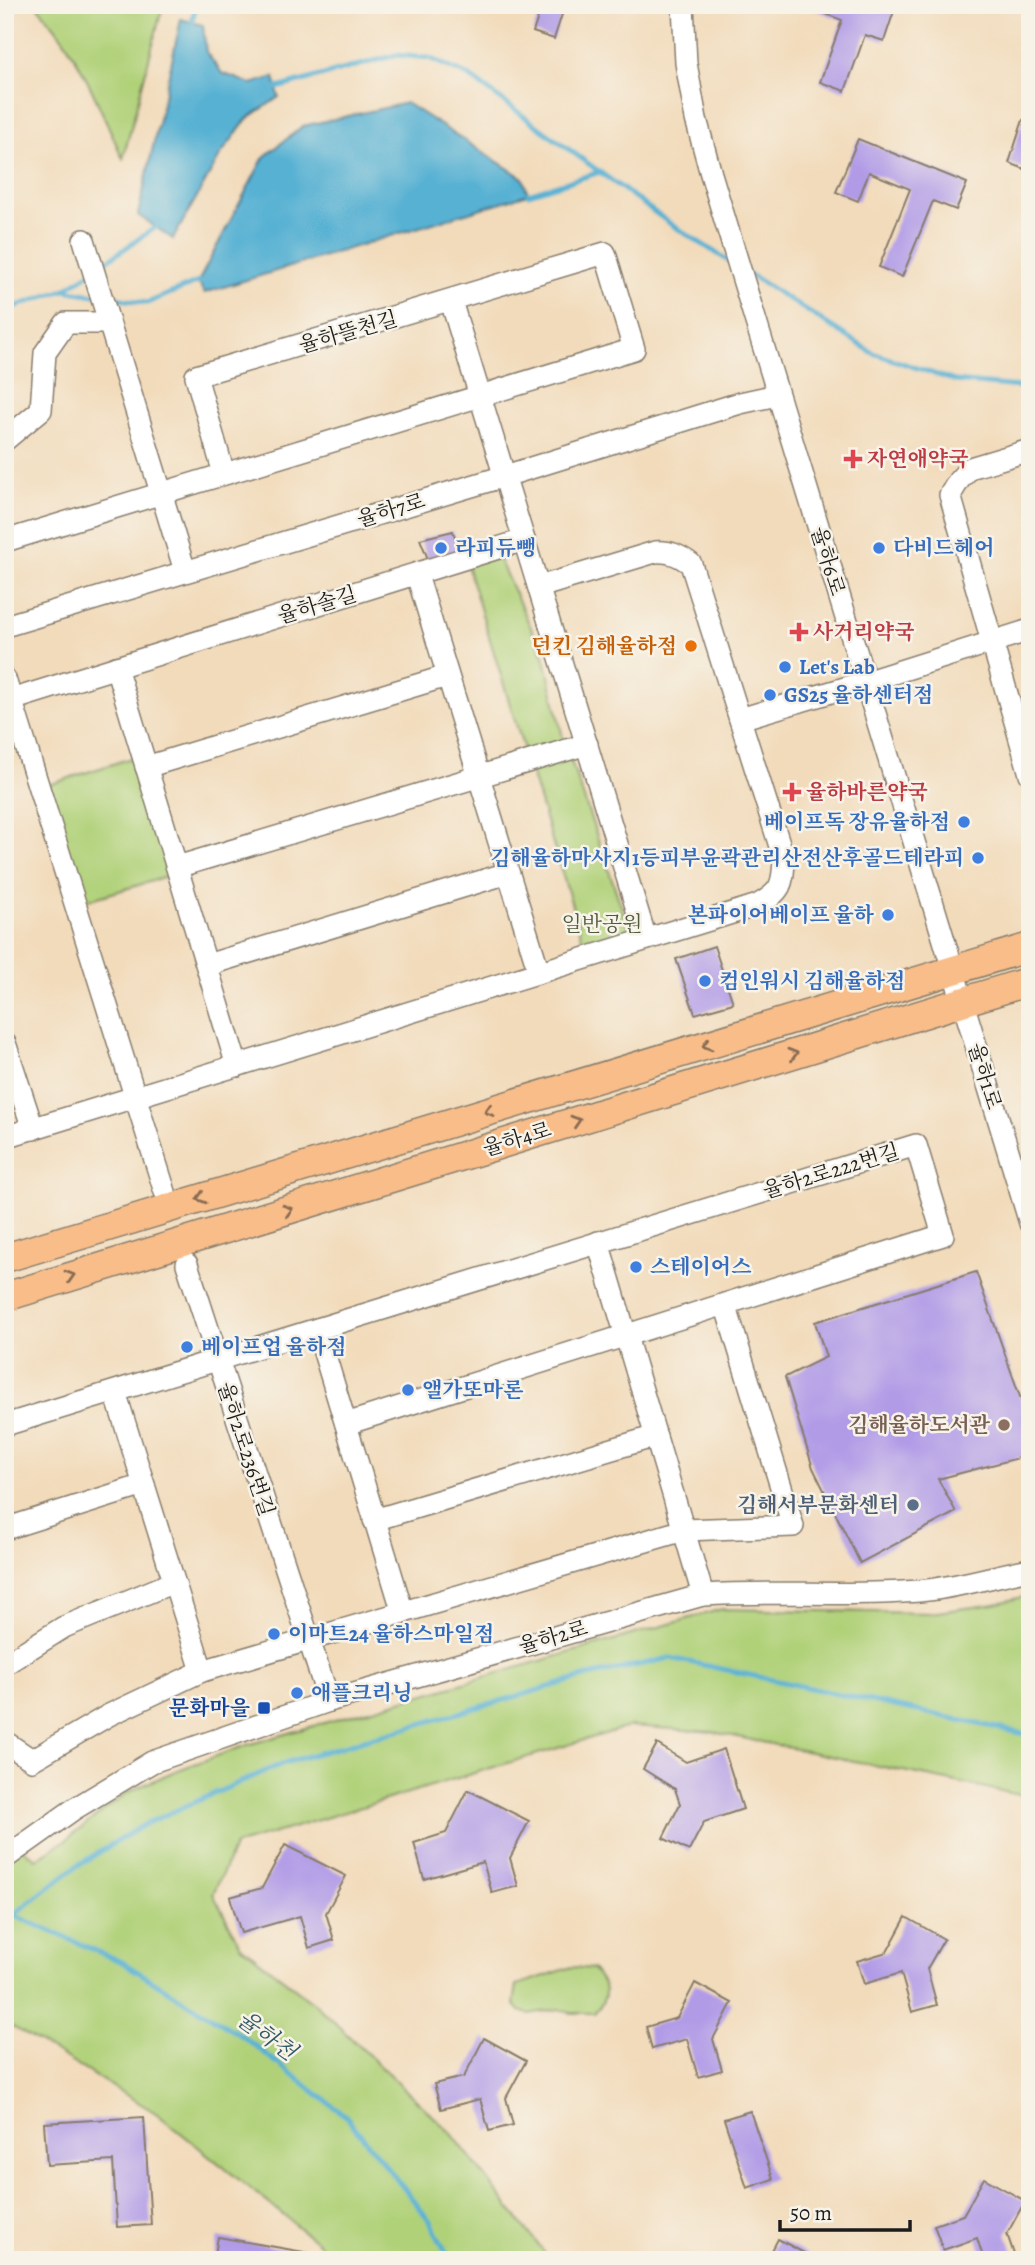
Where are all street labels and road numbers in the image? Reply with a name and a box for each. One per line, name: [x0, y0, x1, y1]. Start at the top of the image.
street label: 율하뜰천길: [295, 305, 401, 359]
street label: 율하7로: [354, 486, 428, 534]
street label: 율하6로: [804, 523, 852, 599]
street label: 율하솔길: [274, 580, 360, 630]
street label: 율하1로: [962, 1039, 1008, 1113]
street label: 율하4로: [479, 1115, 555, 1163]
street label: 율하2로222번길: [759, 1137, 903, 1205]
street label: 율하2로236번길: [211, 1378, 281, 1520]
street label: 율하2로: [515, 1614, 591, 1660]

